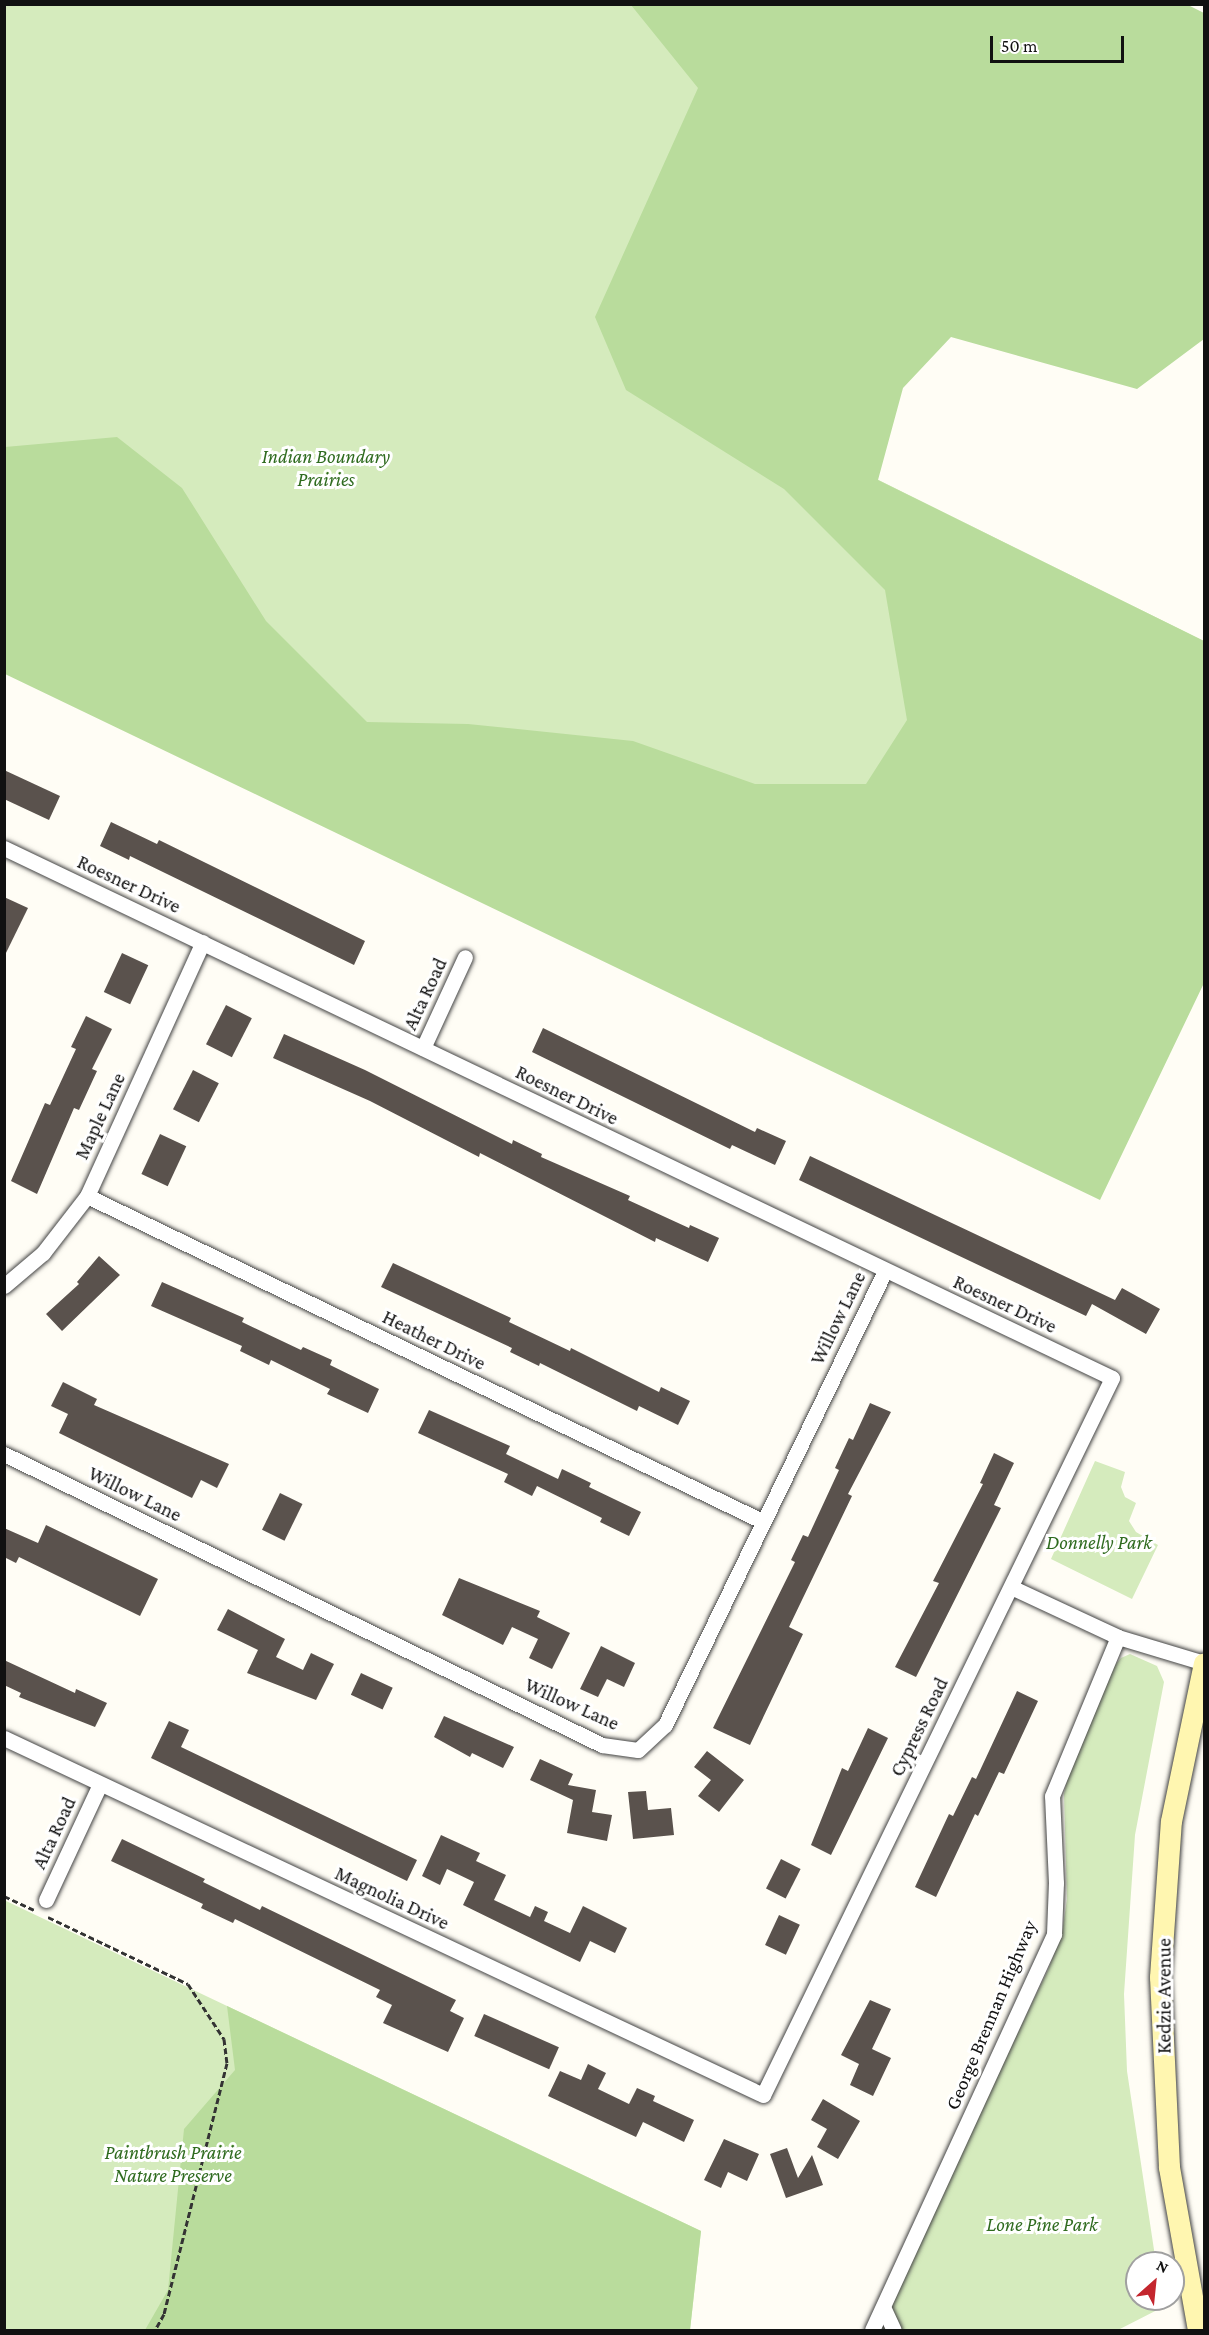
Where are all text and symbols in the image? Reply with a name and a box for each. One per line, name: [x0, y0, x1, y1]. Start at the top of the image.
scale bar: [993, 24, 1126, 62]
text: 50 m: [1001, 36, 1038, 56]
park label: Indian Boundary Prairies: [262, 445, 390, 492]
street label: Roesner Drive: [73, 850, 185, 918]
street label: Alta Road: [398, 954, 452, 1034]
street label: Roesner Drive: [512, 1060, 622, 1130]
street label: Maple Lane: [69, 1069, 131, 1163]
street label: Willow Lane: [805, 1267, 871, 1369]
street label: Roesner Drive: [949, 1270, 1061, 1338]
street label: Heather Drive: [379, 1305, 489, 1375]
street label: Willow Lane: [84, 1461, 186, 1527]
park label: Donnelly Park: [1046, 1530, 1152, 1554]
street label: Willow Lane: [521, 1673, 623, 1735]
street label: Cypress Road: [885, 1674, 953, 1780]
street label: Alta Road: [27, 1793, 81, 1873]
street label: Magnolia Drive: [331, 1861, 453, 1935]
street label: George Brennan Highway: [940, 1917, 1042, 2113]
street label: Kedzie Avenue: [1152, 1938, 1176, 2054]
park label: Paintbrush Prairie Nature Preserve: [104, 2141, 242, 2188]
park label: Lone Pine Park: [986, 2212, 1098, 2236]
north arrow: [1125, 2251, 1185, 2311]
text: N: [1154, 2256, 1171, 2276]

